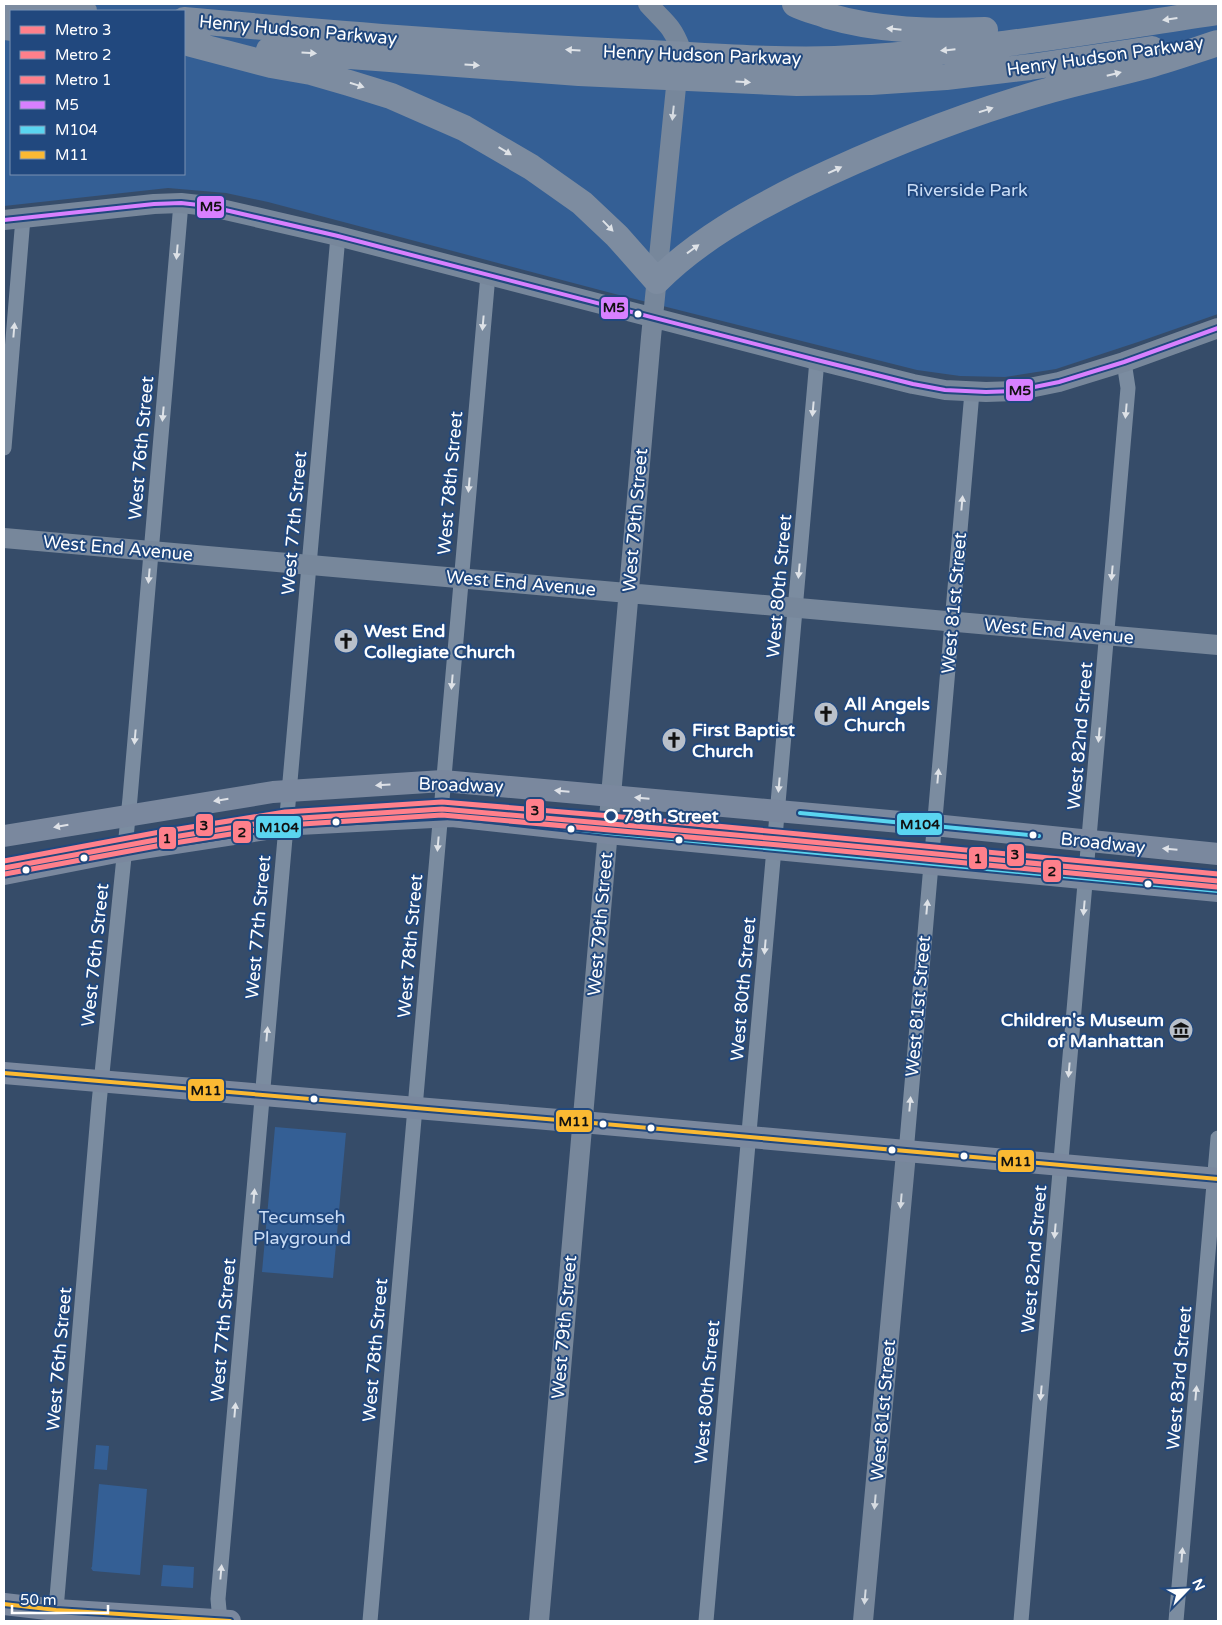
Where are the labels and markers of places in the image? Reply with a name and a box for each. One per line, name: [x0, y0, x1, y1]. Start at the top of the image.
unlabelled marker: [633, 309, 643, 319]
place label: West End Collegiate Church: [364, 620, 515, 663]
church icon: West End Collegiate Church: [333, 628, 359, 654]
place label: All Angels Church: [844, 693, 930, 736]
church icon: All Angels Church: [813, 701, 839, 727]
place label: First Baptist Church: [692, 719, 795, 762]
church icon: First Baptist Church: [661, 727, 687, 753]
place label: 79th Street: [622, 805, 719, 827]
marker: 79th Street: [604, 809, 618, 823]
unlabelled marker: [331, 817, 341, 827]
unlabelled marker: [566, 824, 576, 834]
unlabelled marker: [1028, 830, 1038, 840]
unlabelled marker: [674, 835, 684, 845]
unlabelled marker: [79, 853, 89, 863]
unlabelled marker: [21, 865, 31, 875]
unlabelled marker: [1143, 879, 1153, 889]
place label: Children's Museum of Manhattan: [1001, 1009, 1164, 1052]
museum icon: Children's Museum of Manhattan: [1168, 1017, 1194, 1043]
unlabelled marker: [309, 1094, 319, 1104]
unlabelled marker: [598, 1119, 608, 1129]
unlabelled marker: [646, 1123, 656, 1133]
unlabelled marker: [887, 1145, 897, 1155]
unlabelled marker: [959, 1151, 969, 1161]

